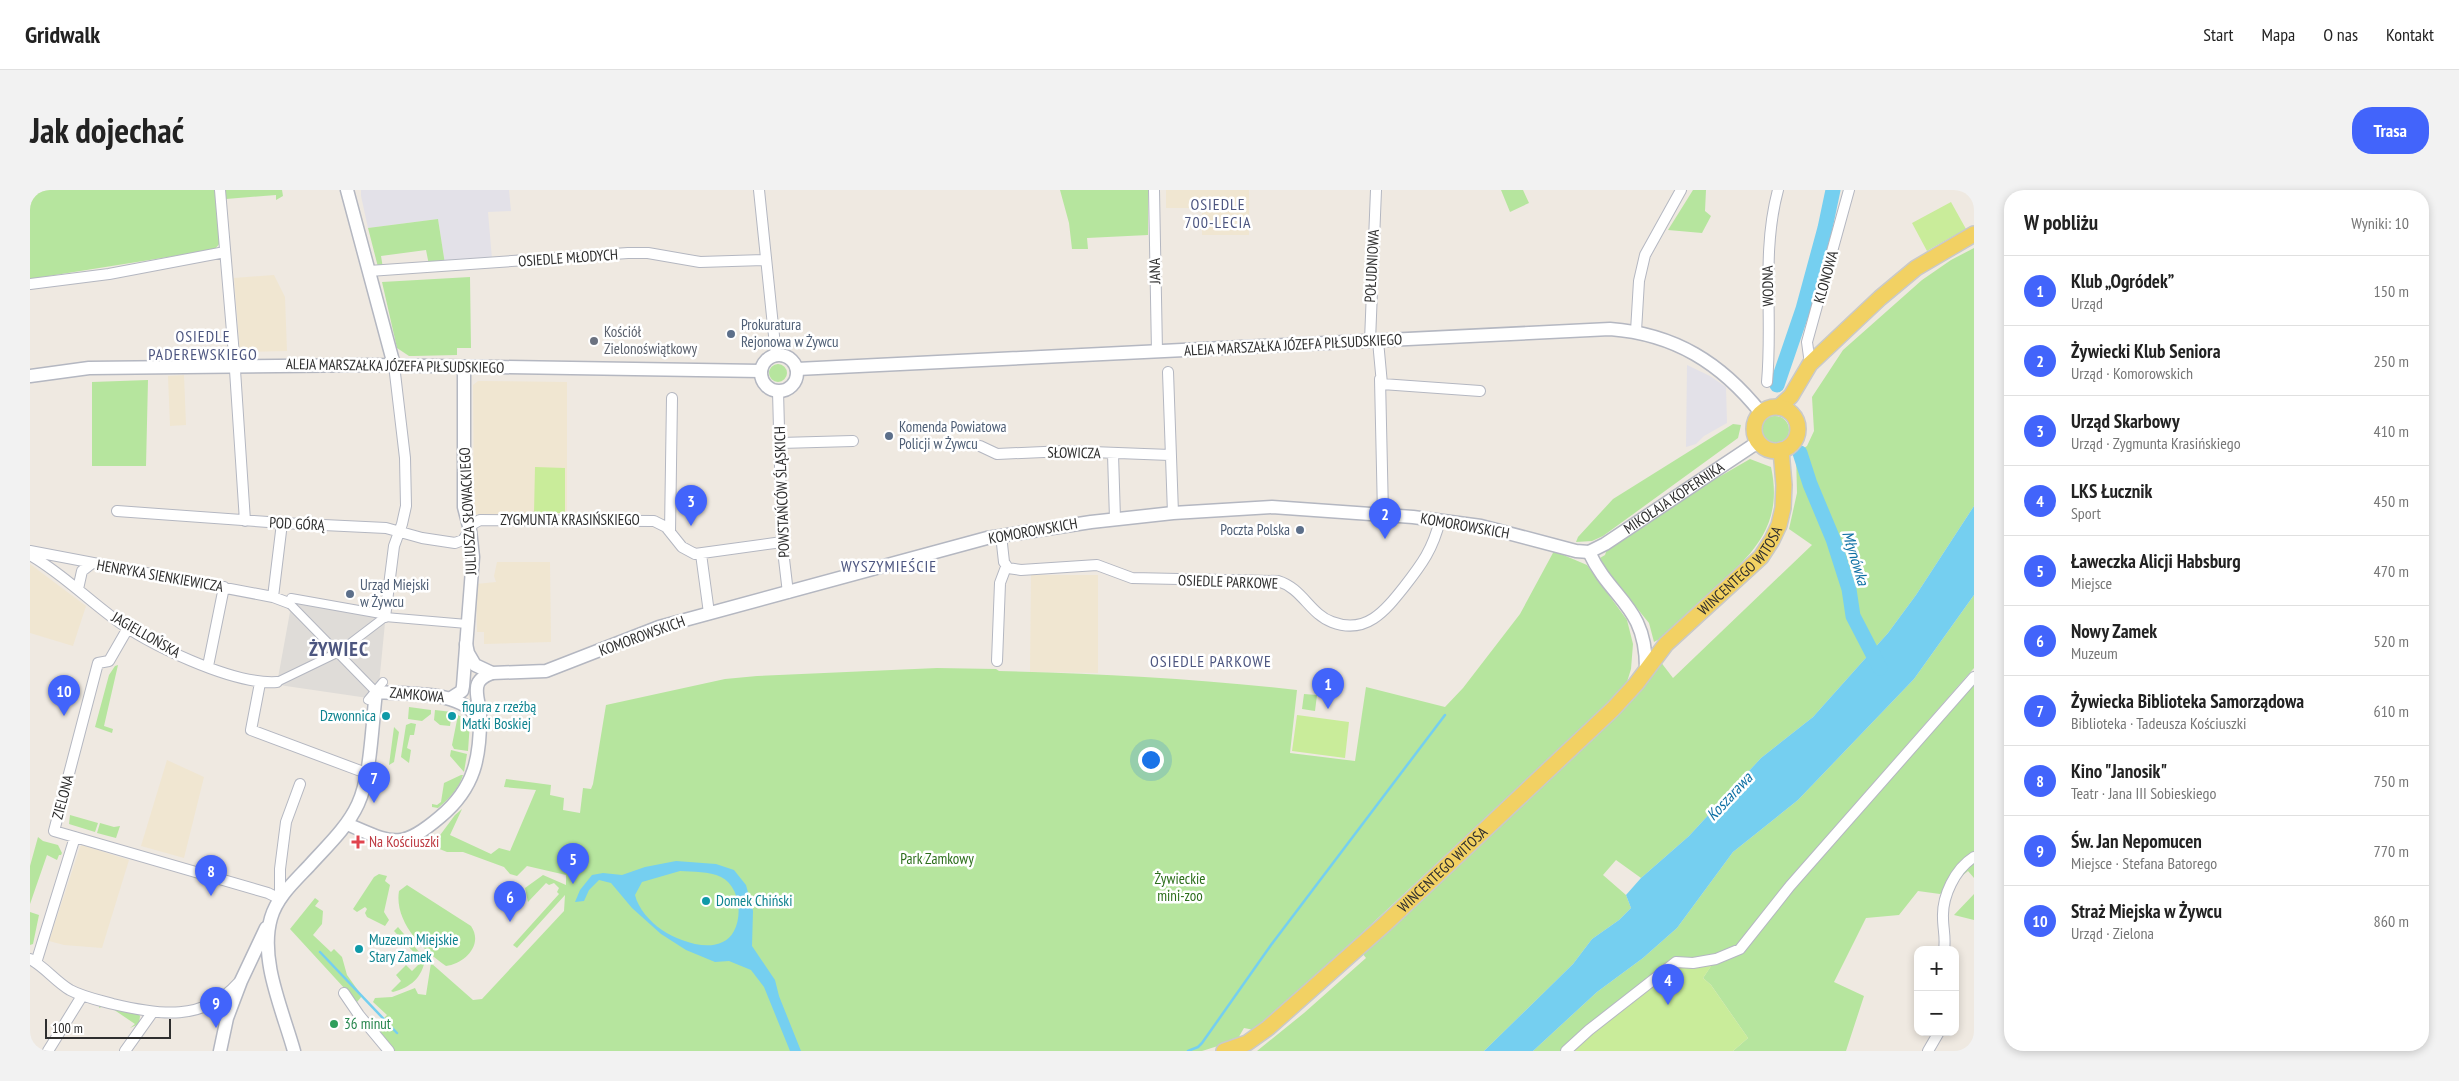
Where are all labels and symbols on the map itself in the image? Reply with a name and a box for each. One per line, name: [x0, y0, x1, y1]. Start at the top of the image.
district label: OSIEDLE 700-LECIA: [1184, 194, 1252, 232]
street label: POŁUDNIOWA: [1360, 228, 1383, 303]
street label: OSIEDLE MŁODYCH: [517, 245, 619, 270]
street label: KLONOWA: [1809, 247, 1842, 305]
street label: JANA: [1145, 257, 1164, 285]
street label: WODNA: [1758, 264, 1777, 307]
place label: Prokuratura Rejonowa w Żywcu: [741, 315, 839, 351]
place label: Kościół Zielonoświątkowy: [604, 322, 697, 358]
district label: OSIEDLE PADEREWSKIEGO: [148, 326, 258, 364]
marker: Prokuratura Rejonowa w Żywcu: [725, 328, 737, 340]
street label: ALEJA MARSZAŁKA JÓZEFA PIŁSUDSKIEGO: [1183, 329, 1403, 360]
marker: Kościół Zielonoświątkowy: [588, 335, 600, 347]
street label: ALEJA MARSZAŁKA JÓZEFA PIŁSUDSKIEGO: [286, 354, 504, 377]
place label: Komenda Powiatowa Policji w Żywcu: [899, 417, 1007, 453]
street label: POWSTAŃCÓW ŚLĄSKICH: [770, 426, 793, 558]
marker: Komenda Powiatowa Policji w Żywcu: [883, 430, 895, 442]
street label: SŁOWICZA: [1047, 443, 1102, 462]
street label: JULIUSZA SŁOWACKIEGO: [455, 447, 480, 576]
street label: MIKOŁAJA KOPERNIKA: [1620, 457, 1728, 538]
pin: 3: [675, 485, 707, 526]
pin: 2: [1369, 498, 1401, 539]
street label: KOMOROWSKICH: [1419, 508, 1511, 543]
street label: ZYGMUNTA KRASIŃSKIEGO: [500, 510, 640, 529]
street label: POD GÓRĄ: [269, 513, 326, 534]
street label: KOMOROWSKICH: [987, 513, 1079, 548]
place label: Poczta Polska: [1220, 520, 1290, 539]
street label: WINCENTEGO WITOSA: [1694, 522, 1786, 619]
marker: Poczta Polska: [1294, 524, 1306, 536]
water label: Młynówka: [1838, 528, 1874, 589]
street label: HENRYKA SIENKIEWICZA: [95, 555, 226, 596]
district label: WYSZYMIEŚCIE: [841, 556, 937, 576]
street label: OSIEDLE PARKOWE: [1178, 570, 1278, 593]
place label: Urząd Miejski w Żywcu: [360, 575, 429, 611]
marker: Urząd Miejski w Żywcu: [344, 588, 356, 600]
street label: JAGIELLOŃSKA: [108, 607, 185, 662]
street label: KOMOROWSKICH: [596, 611, 687, 660]
district label: ŻYWIEC: [309, 636, 369, 662]
district label: OSIEDLE PARKOWE: [1150, 651, 1272, 671]
pin: 1: [1312, 668, 1344, 709]
pin: 10: [48, 675, 80, 716]
street label: ZAMKOWA: [389, 683, 446, 706]
place label: figura z rzeźbą Matki Boskiej: [462, 697, 536, 733]
place label: Dzwonnica: [320, 706, 376, 725]
marker: Dzwonnica: [380, 710, 392, 722]
marker: figura z rzeźbą Matki Boskiej: [446, 710, 458, 722]
your location: [1138, 747, 1164, 773]
pin: 7: [358, 762, 390, 803]
water label: Koszarawa: [1702, 767, 1757, 824]
street label: ZIELONA: [47, 772, 78, 821]
street label: WINCENTEGO WITOSA: [1394, 822, 1492, 916]
place label: Na Kościuszki: [369, 832, 439, 851]
marker: Na Kościuszki: [351, 835, 365, 849]
pin: 5: [557, 843, 589, 884]
park label: Park Zamkowy: [900, 849, 974, 868]
pin: 8: [195, 855, 227, 896]
park label: Żywieckie mini-zoo: [1155, 869, 1205, 905]
pin: 6: [494, 881, 526, 922]
place label: Domek Chiński: [716, 891, 792, 910]
marker: Domek Chiński: [700, 895, 712, 907]
place label: Muzeum Miejskie Stary Zamek: [369, 930, 459, 966]
marker: Muzeum Miejskie Stary Zamek: [353, 943, 365, 955]
pin: 4: [1652, 964, 1684, 1005]
pin: 9: [200, 987, 232, 1028]
place label: 36 minut: [344, 1014, 391, 1033]
scale bar: [45, 1016, 171, 1039]
marker: 36 minut: [328, 1018, 340, 1030]

